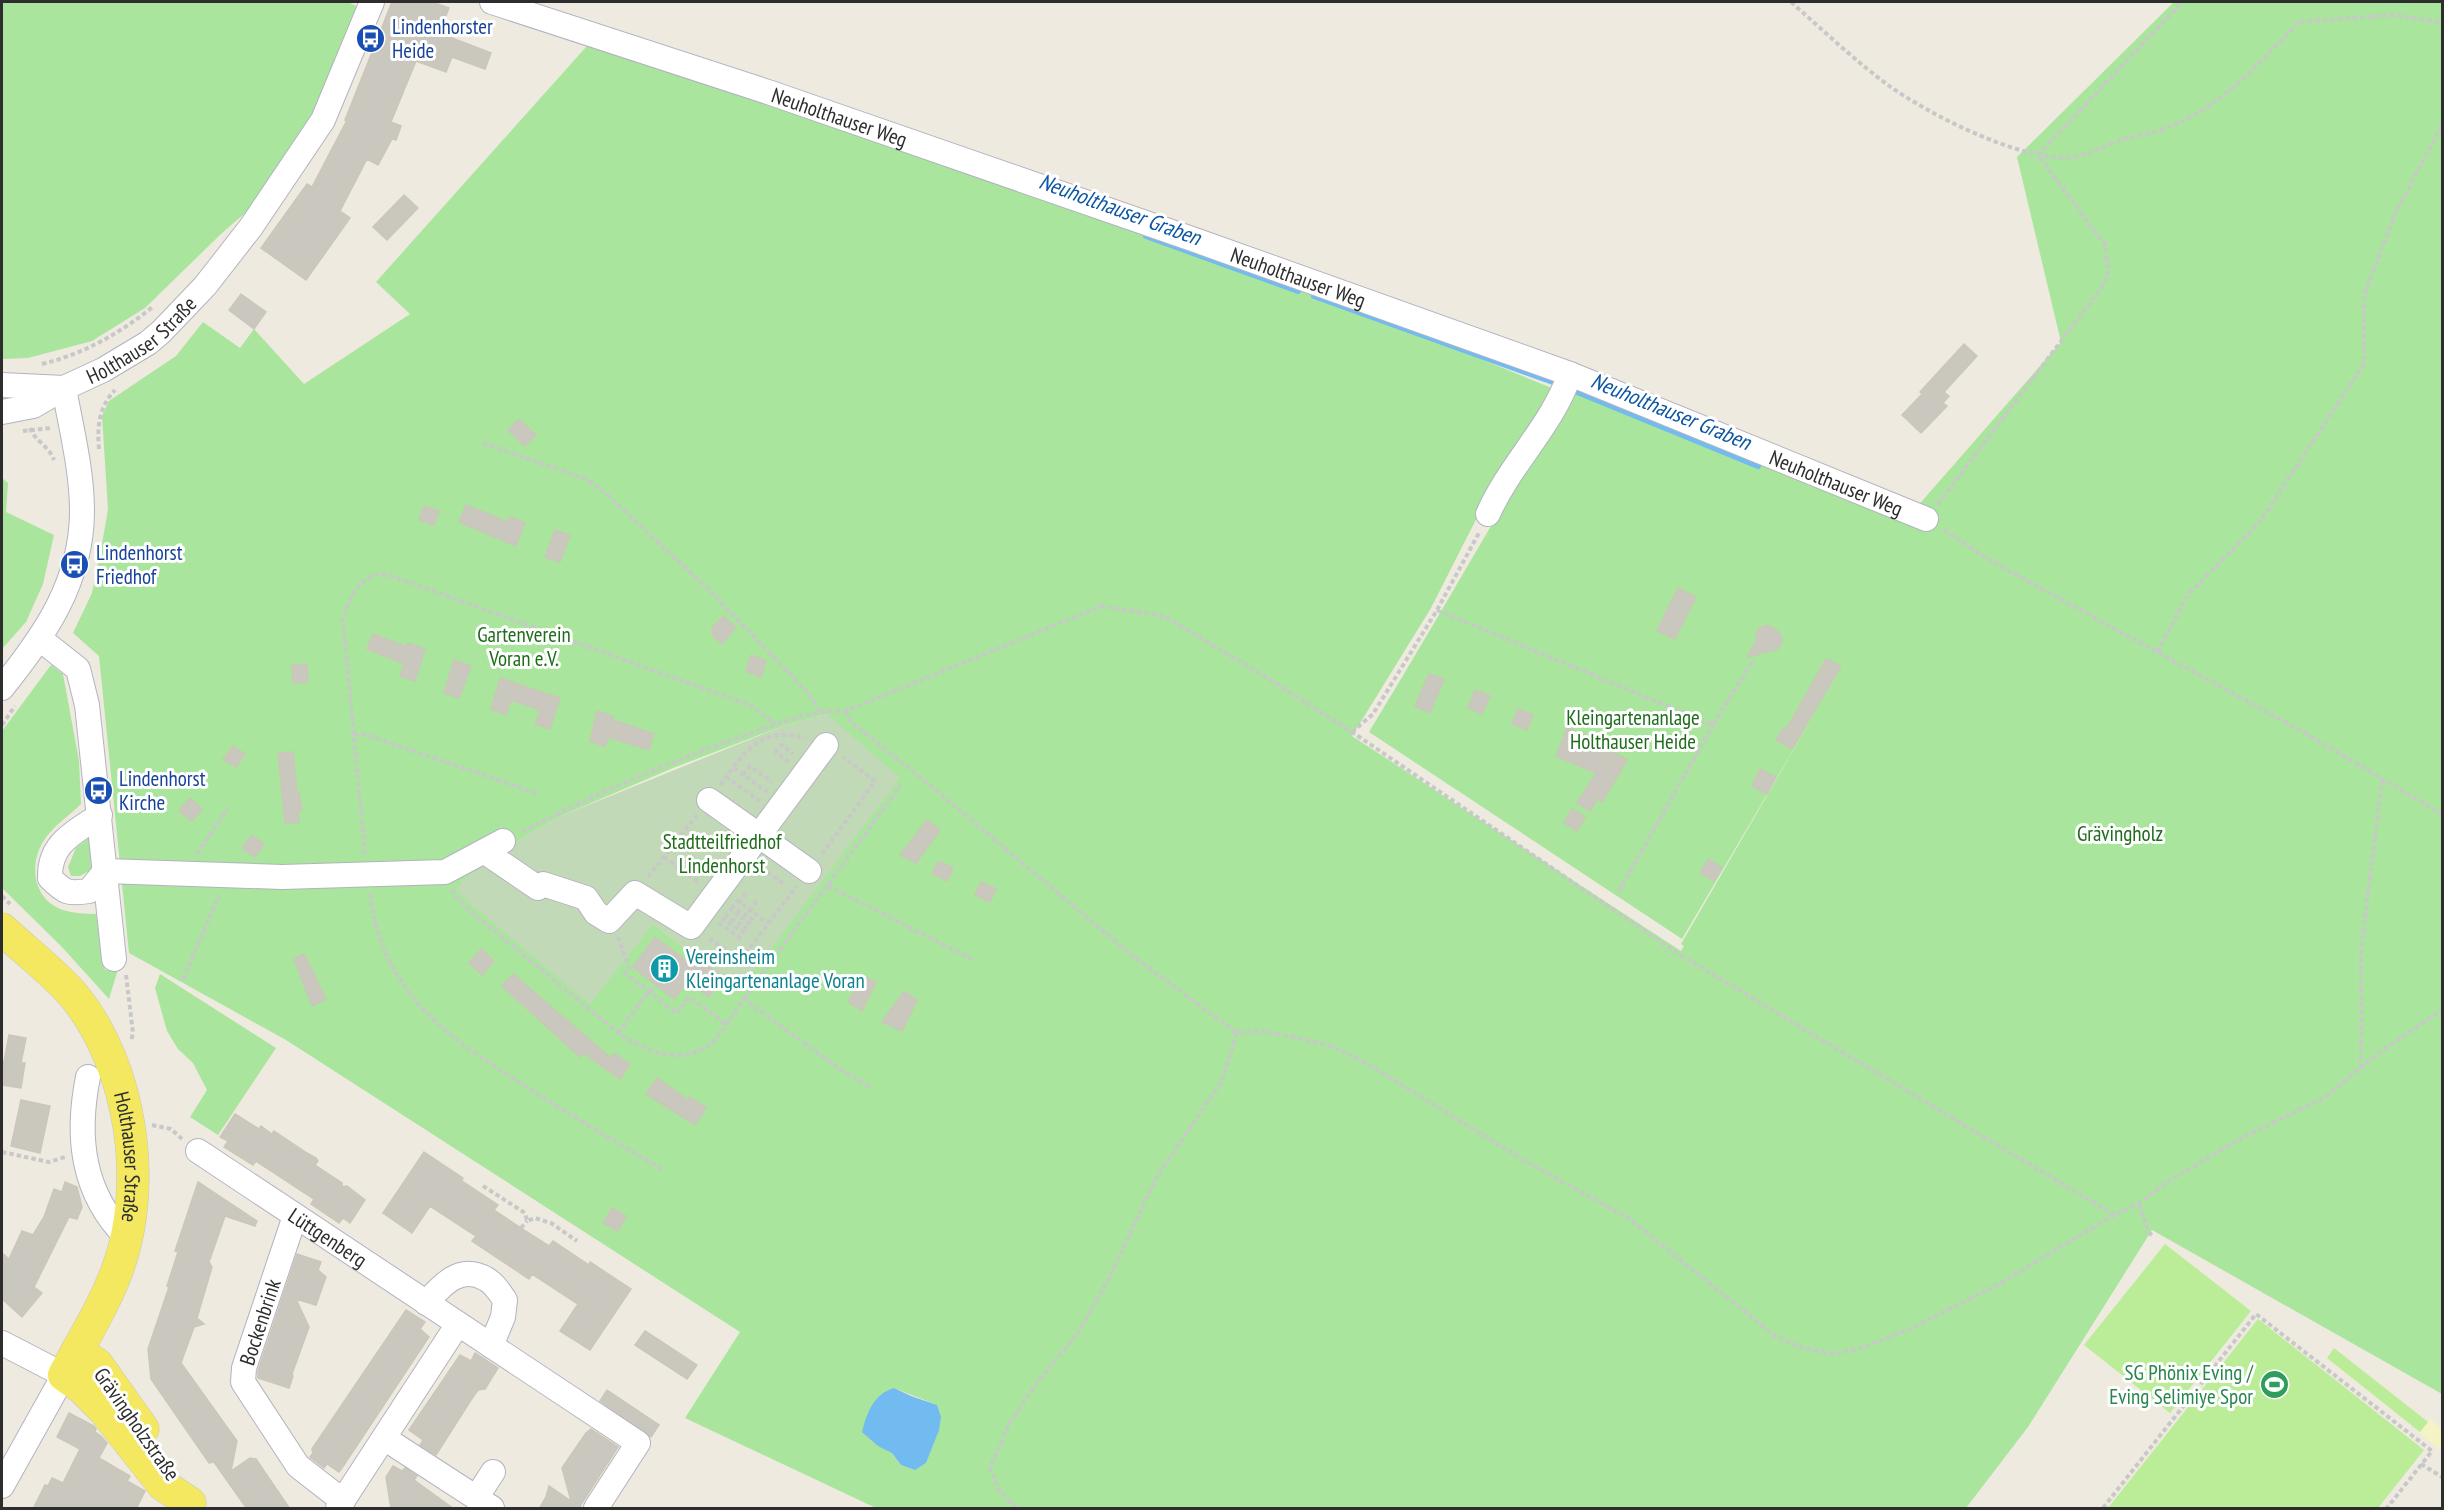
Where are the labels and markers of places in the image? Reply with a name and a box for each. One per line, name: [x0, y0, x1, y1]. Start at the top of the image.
place label: Lindenhorster Heide: [392, 13, 493, 64]
bus stop icon: Lindenhorster Heide: [355, 22, 387, 54]
place label: Lindenhorst Friedhof: [96, 539, 183, 590]
bus stop icon: Lindenhorst Friedhof: [59, 548, 91, 580]
place label: Lindenhorst Kirche: [119, 765, 206, 816]
bus stop icon: Lindenhorst Kirche: [82, 774, 114, 806]
place label: Vereinsheim Kleingartenanlage Voran: [685, 943, 865, 994]
building icon: Vereinsheim Kleingartenanlage Voran: [649, 952, 681, 984]
place label: SG Phönix Eving / Eving Selimiye Spor: [2109, 1359, 2254, 1410]
sports icon: SG Phönix Eving / Eving Selimiye Spor: [2258, 1368, 2290, 1400]

